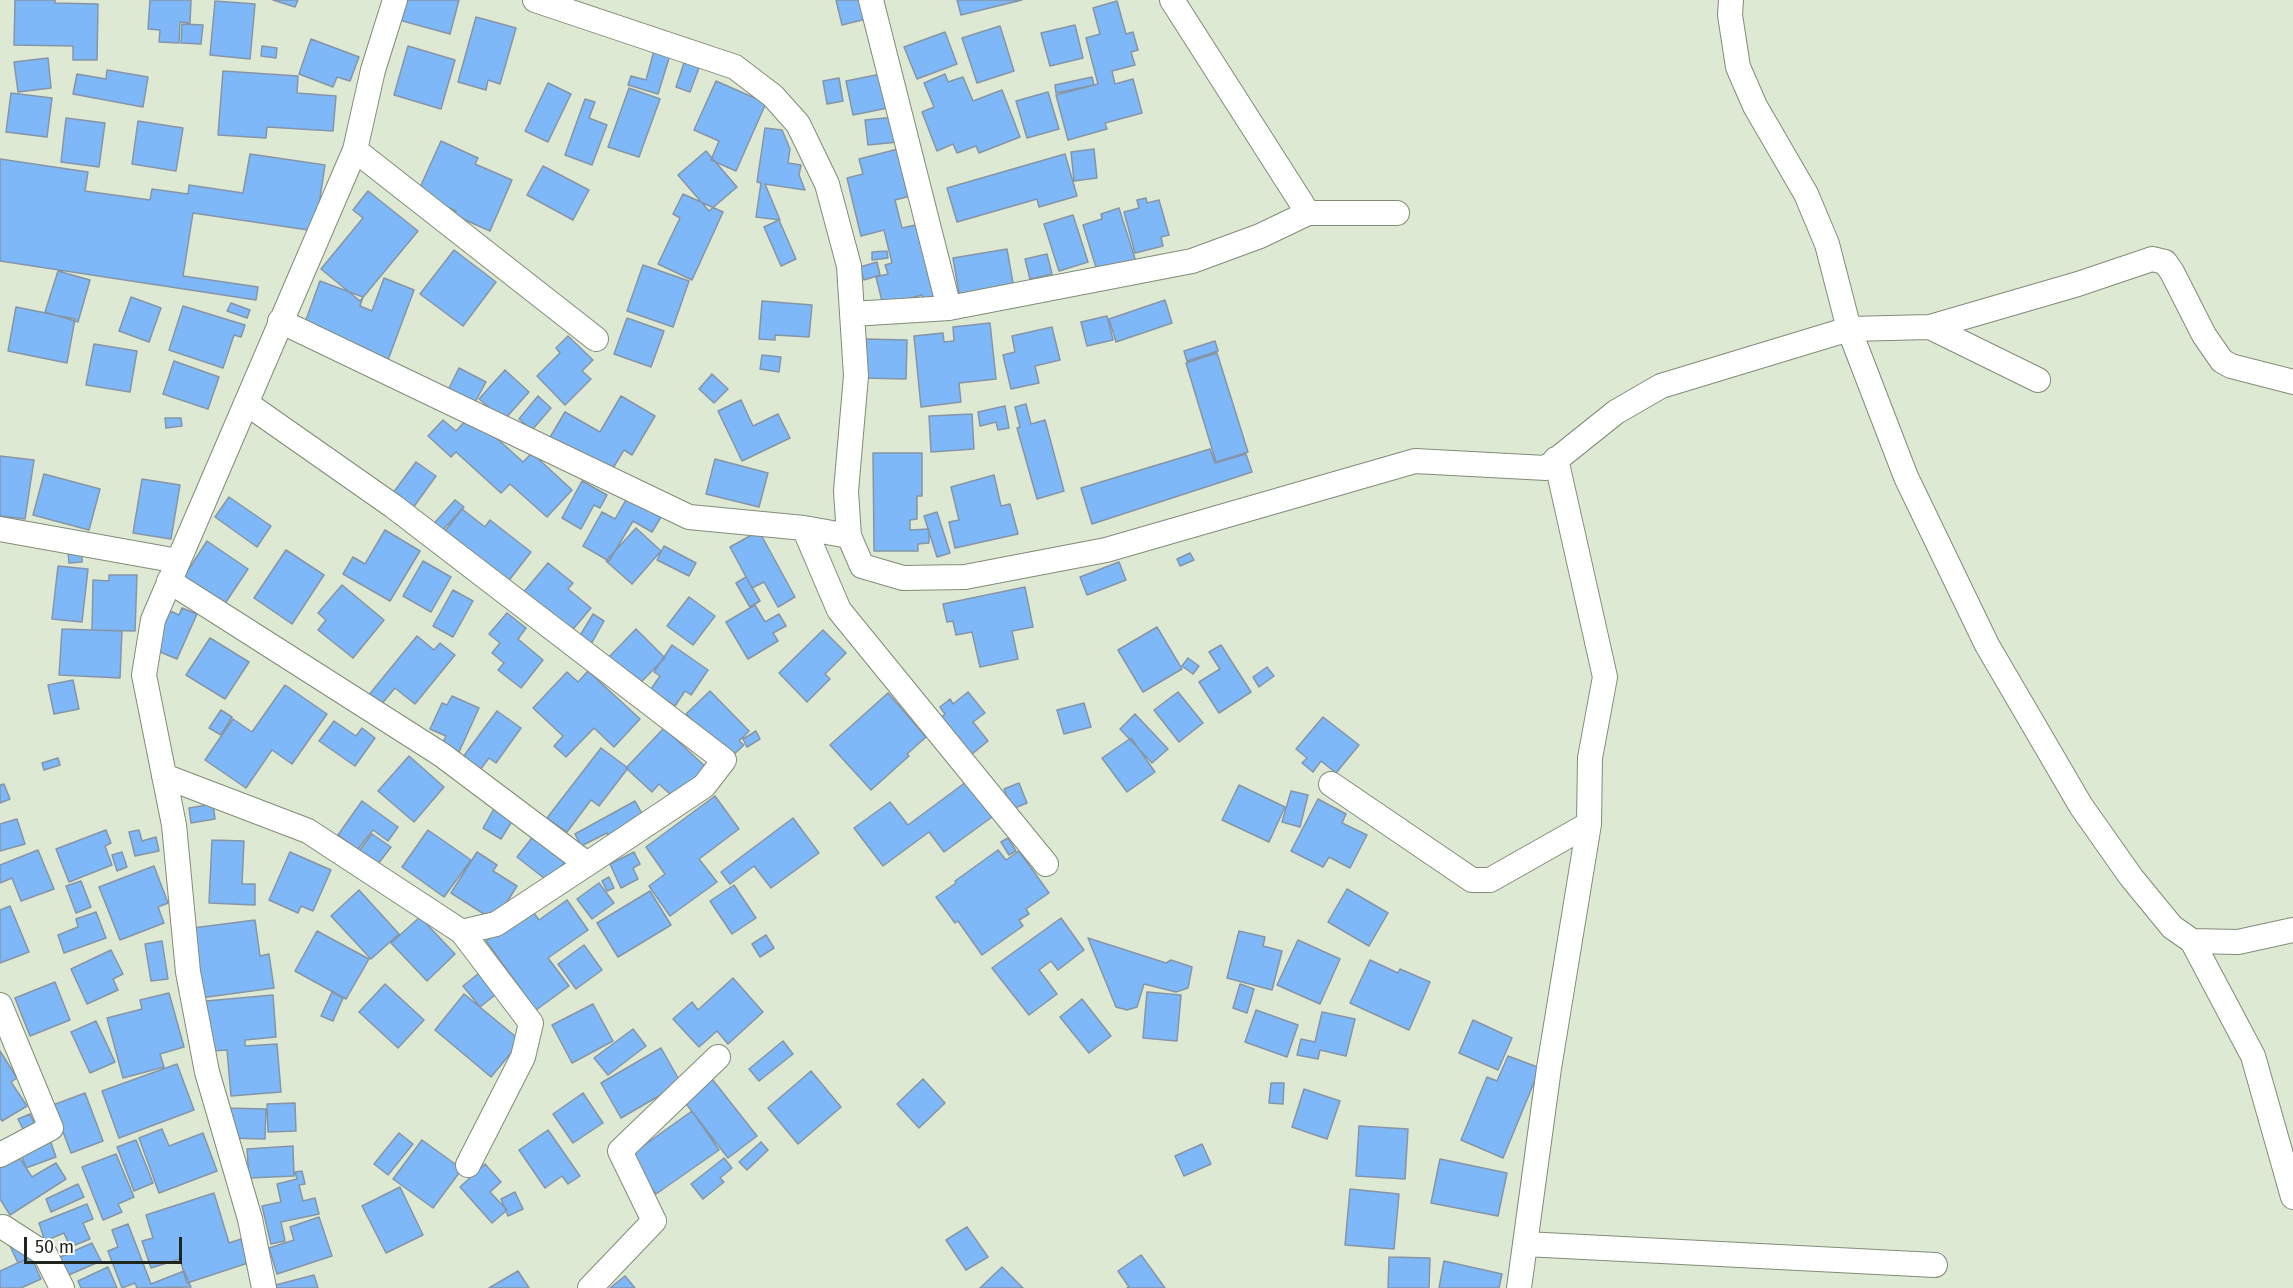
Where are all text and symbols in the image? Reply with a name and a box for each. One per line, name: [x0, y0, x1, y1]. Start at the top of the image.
scale bar: [27, 1225, 184, 1263]
text: 50 m: [35, 1236, 74, 1258]

